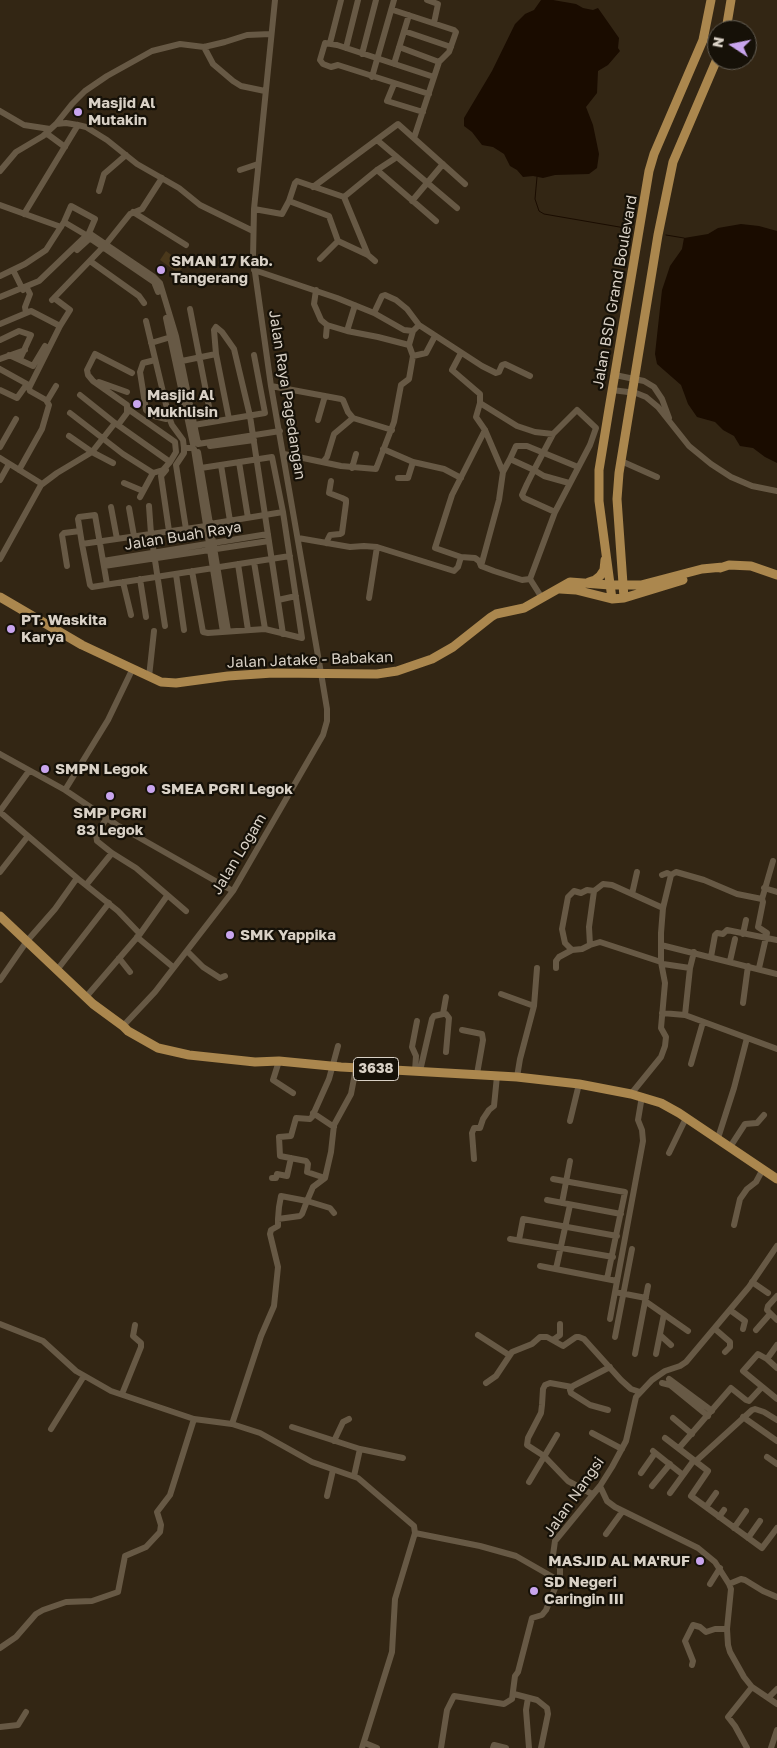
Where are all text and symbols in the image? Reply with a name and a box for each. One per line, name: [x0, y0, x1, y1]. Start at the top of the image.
north arrow: [707, 20, 757, 70]
text: N: [708, 35, 727, 49]
place label: Masjid Al Mutakin: [88, 94, 155, 129]
marker: Masjid Al Mutakin: [72, 106, 84, 118]
street label: Jalan BSD Grand Boulevard: [589, 194, 641, 390]
place label: SMAN 17 Kab. Tangerang: [171, 252, 273, 287]
marker: SMAN 17 Kab. Tangerang: [155, 264, 167, 276]
street label: Jalan Raya Pagedangan: [265, 309, 309, 481]
place label: Masjid Al Mukhlisin: [147, 386, 218, 421]
marker: Masjid Al Mukhlisin: [131, 398, 143, 410]
street label: Jalan Buah Raya: [123, 518, 243, 554]
place label: PT. Waskita Karya: [21, 611, 107, 646]
marker: PT. Waskita Karya: [5, 623, 17, 635]
street label: Jalan Jatake - Babakan: [226, 648, 394, 672]
place label: SMPN Legok: [55, 760, 148, 778]
marker: SMPN Legok: [39, 763, 51, 775]
place label: SMEA PGRI Legok: [161, 780, 293, 798]
marker: SMEA PGRI Legok: [145, 783, 157, 795]
marker: SMP PGRI 83 Legok: [104, 790, 116, 802]
place label: SMP PGRI 83 Legok: [73, 804, 147, 839]
street label: Jalan Logam: [208, 810, 270, 898]
place label: SMK Yappika: [240, 926, 336, 944]
marker: SMK Yappika: [224, 929, 236, 941]
road number: 3638: [354, 1058, 398, 1080]
street label: Jalan Nangsi: [540, 1454, 608, 1540]
place label: MASJID AL MA'RUF: [548, 1552, 690, 1570]
marker: MASJID AL MA'RUF: [694, 1555, 706, 1567]
place label: SD Negeri Caringin III: [544, 1573, 624, 1608]
marker: SD Negeri Caringin III: [528, 1585, 540, 1597]

